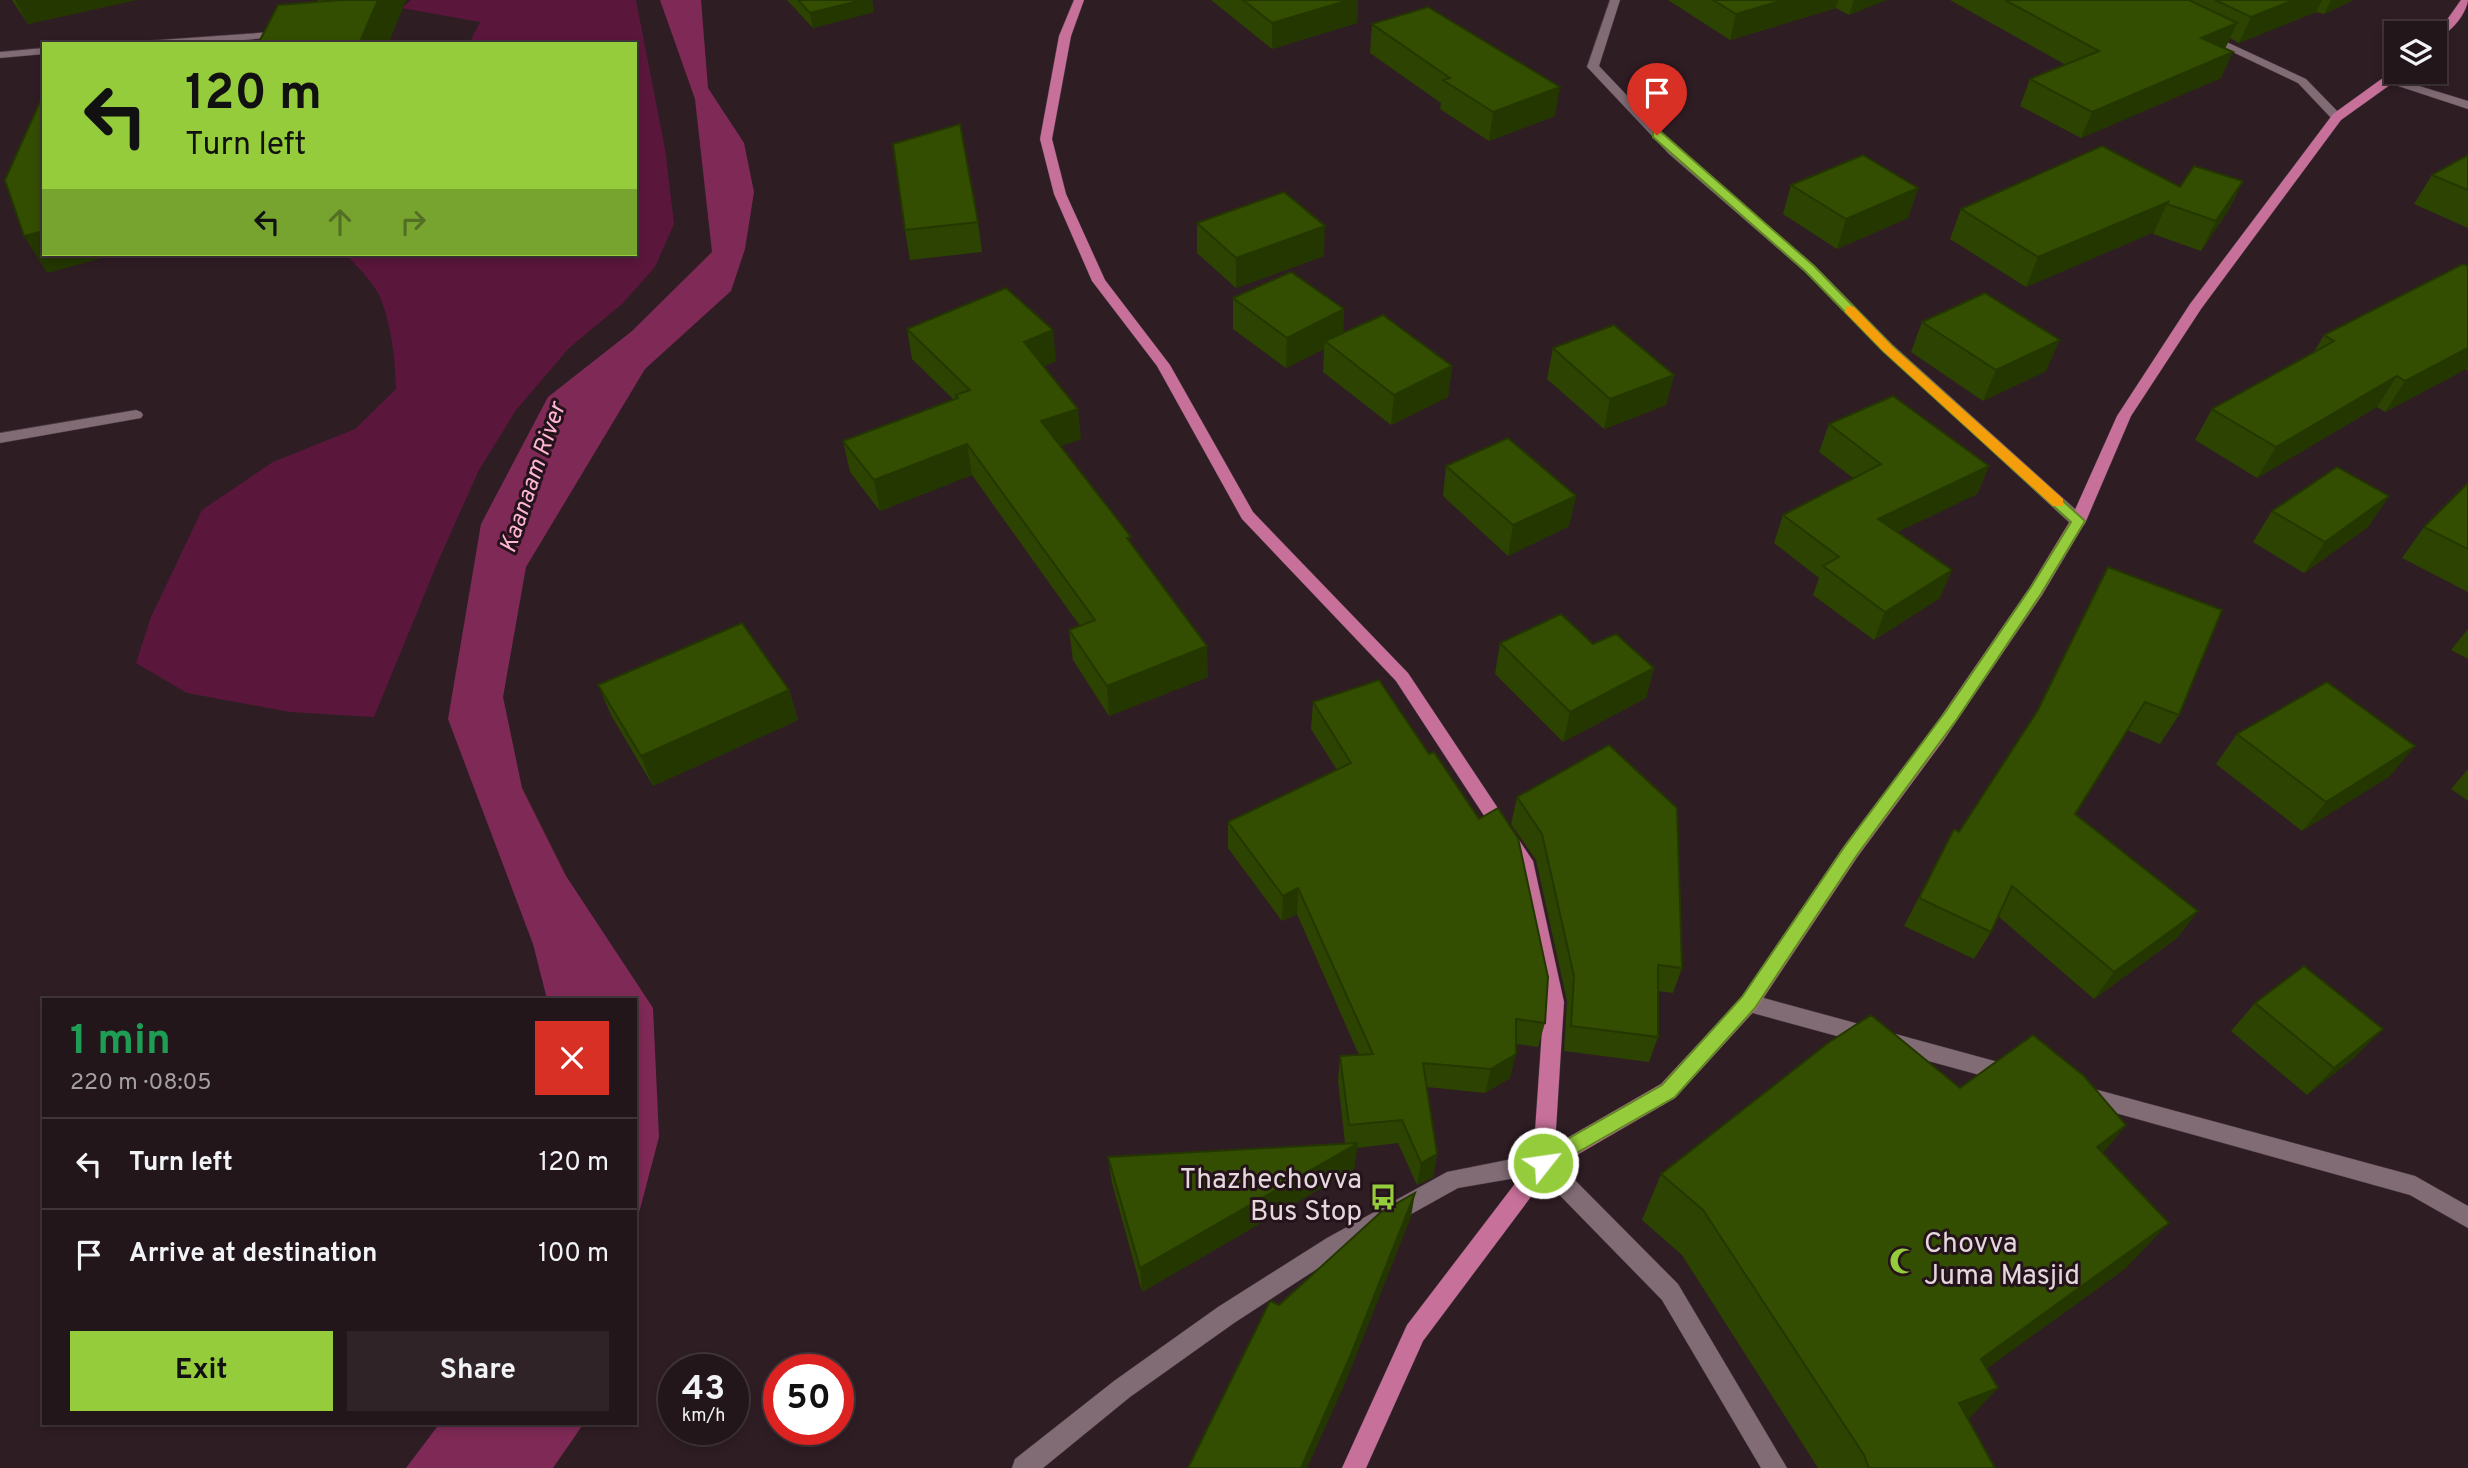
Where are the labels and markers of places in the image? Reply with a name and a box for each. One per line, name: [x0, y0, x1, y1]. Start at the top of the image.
pin: [1627, 63, 1687, 135]
place label: Thazhechovva Bus Stop: [1180, 1163, 1362, 1231]
bus stop icon: Thazhechovva Bus Stop: [1368, 1182, 1398, 1212]
place label: Chovva Juma Masjid: [1924, 1227, 2080, 1295]
mosque icon: Chovva Juma Masjid: [1888, 1246, 1918, 1276]

